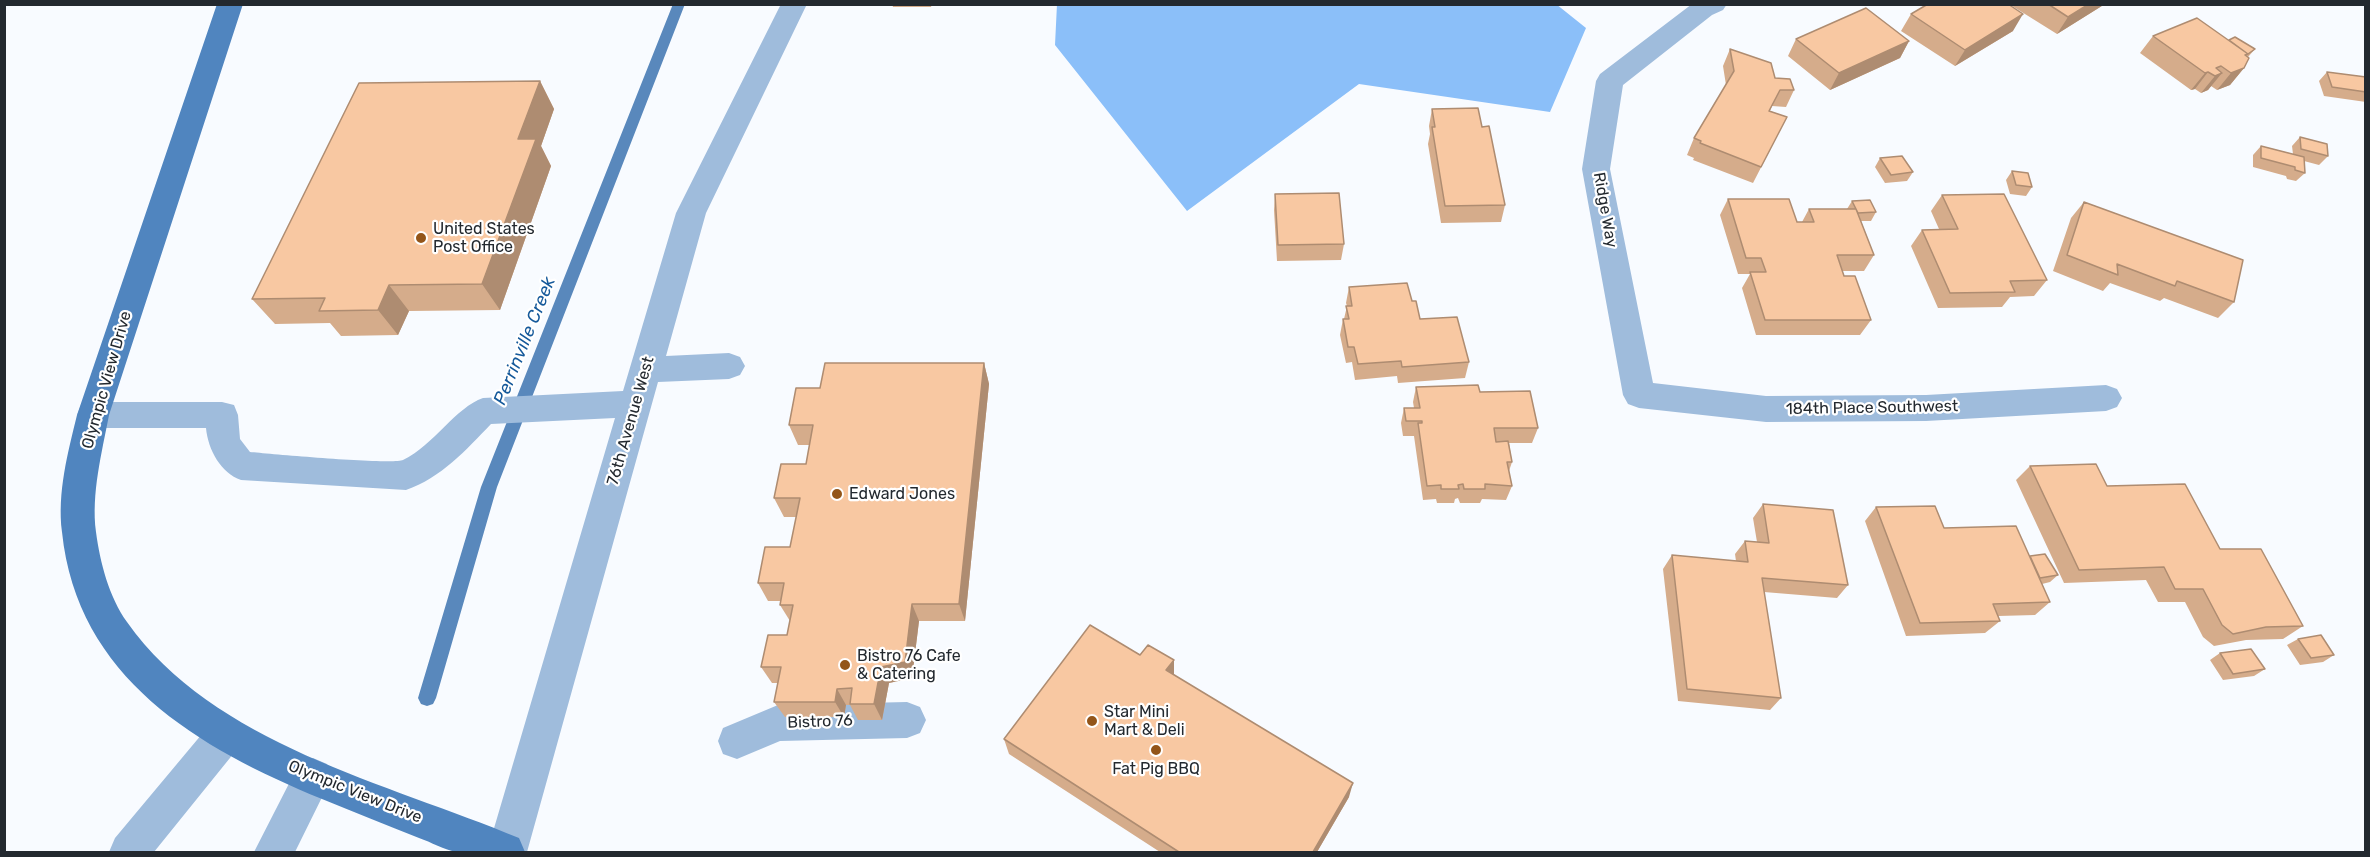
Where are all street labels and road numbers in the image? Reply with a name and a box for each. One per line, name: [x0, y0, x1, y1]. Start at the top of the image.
street label: Ridge Way: [1589, 171, 1621, 249]
street label: Olympic View Drive: [78, 309, 136, 451]
street label: 76th Avenue West: [603, 354, 659, 488]
street label: 184th Place Southwest: [1786, 397, 1958, 419]
street label: Bistro 76: [787, 711, 853, 733]
street label: Olympic View Drive: [285, 756, 425, 828]

